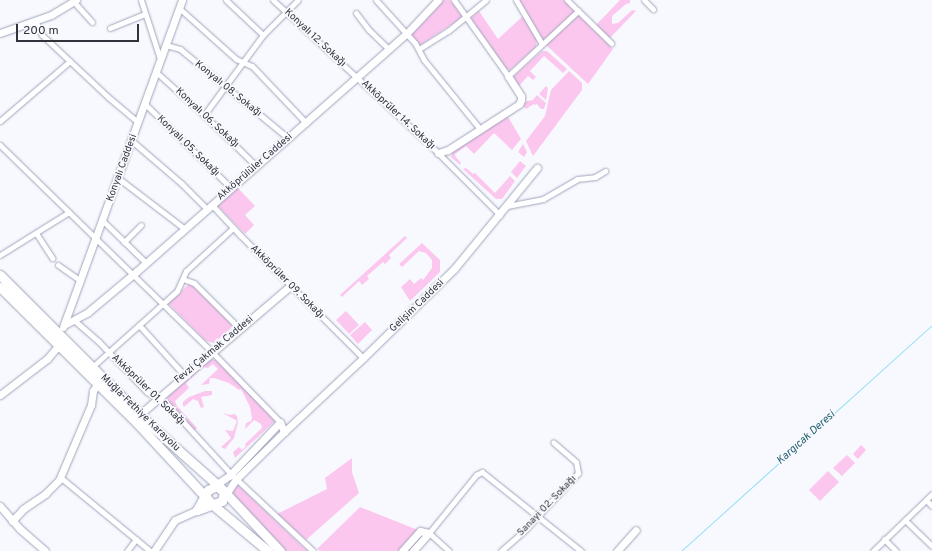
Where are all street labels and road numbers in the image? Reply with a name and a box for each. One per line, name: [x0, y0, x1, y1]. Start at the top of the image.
street label: Konyalı 12. Sokağı: [282, 6, 348, 70]
street label: Konyalı 08. Sokağı: [192, 58, 264, 120]
street label: Akköprüler 14. Sokağı: [359, 78, 437, 152]
street label: Konyalı 06. Sokağı: [173, 86, 241, 150]
street label: Konyalı 05. Sokağı: [154, 113, 222, 179]
street label: Akköprülüler Caddesi: [215, 131, 295, 203]
street label: Konyalı Caddesi: [104, 133, 140, 203]
street label: Akköprüler 09. Sokağı: [248, 243, 326, 321]
street label: Gelişim Caddesi: [387, 277, 447, 335]
street label: Fevzi Çakmak Caddesi: [172, 314, 256, 386]
street label: Akköprüler 01. Sokağı: [109, 352, 187, 428]
street label: Muğla-Fethiye Karayolu: [98, 372, 182, 454]
street label: Sanayi 02. Sokağı: [515, 473, 579, 539]

